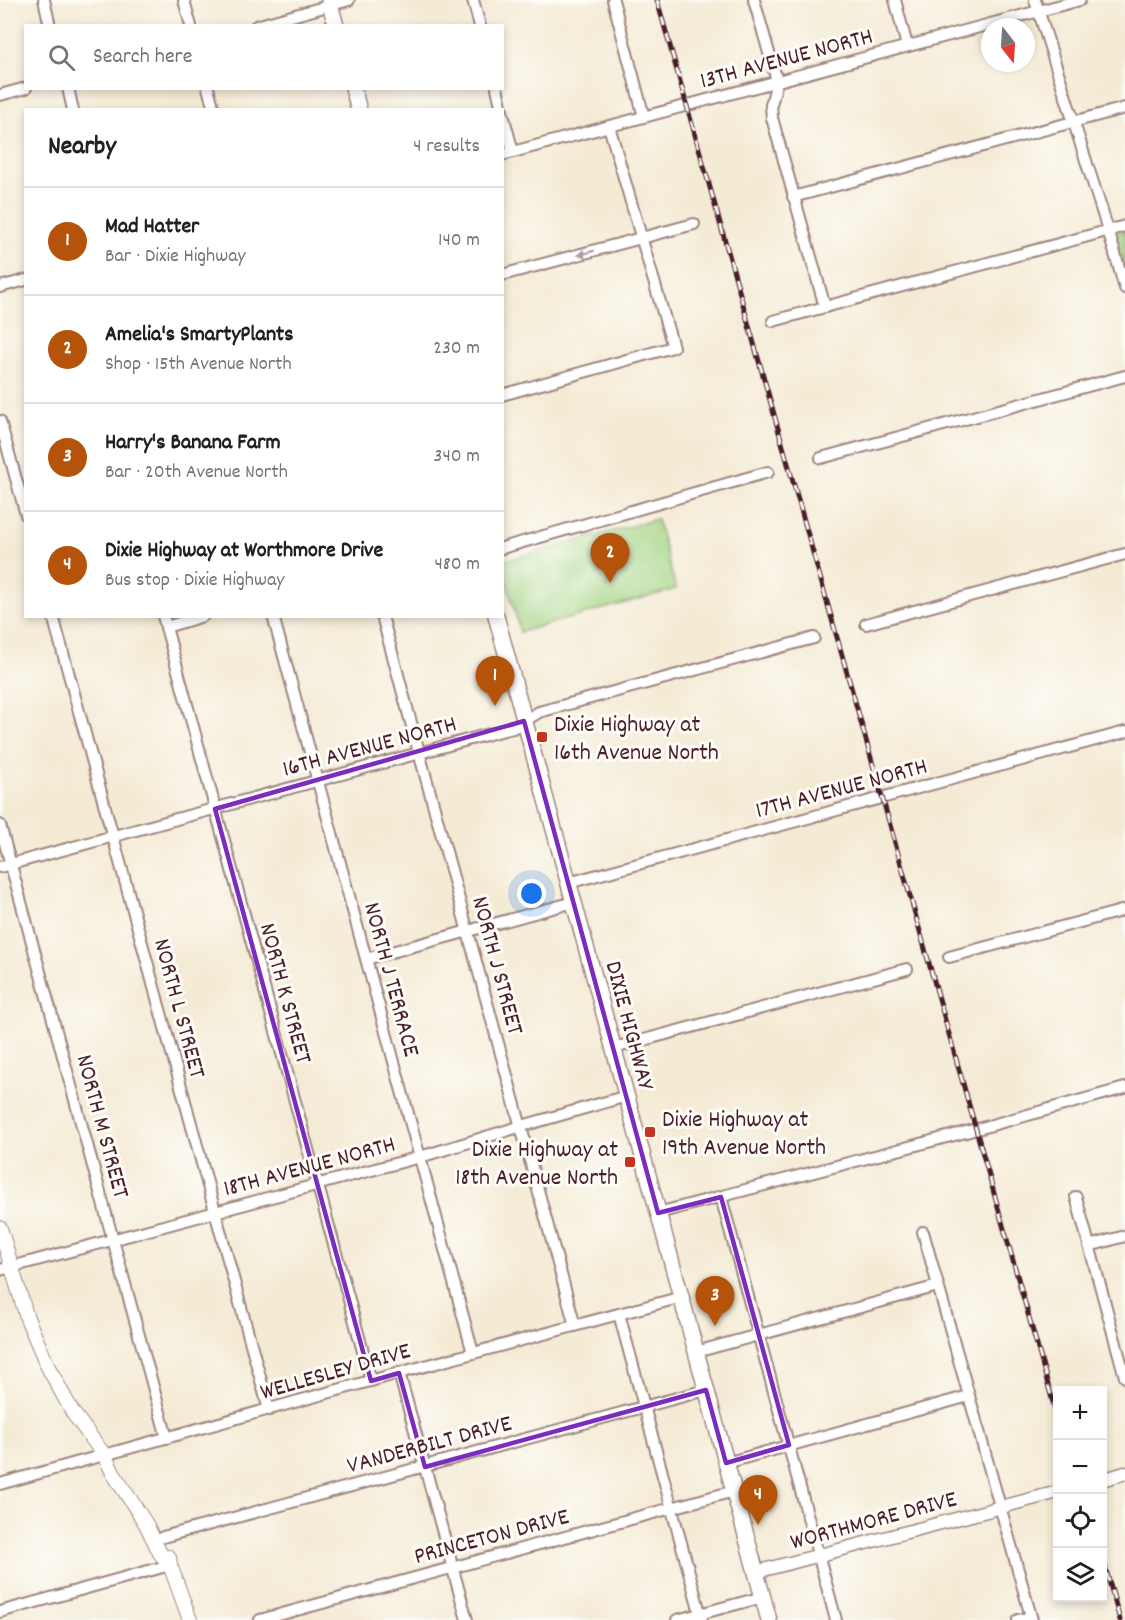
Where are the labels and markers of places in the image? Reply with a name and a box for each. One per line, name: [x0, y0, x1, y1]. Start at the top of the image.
pin: 2: [590, 534, 630, 583]
pin: 1: [476, 656, 514, 706]
place label: Dixie Highway at 16th Avenue North: [554, 709, 719, 771]
marker: Dixie Highway at 16th Avenue North: [535, 730, 549, 744]
place label: Dixie Highway at 19th Avenue North: [662, 1104, 826, 1166]
marker: Dixie Highway at 19th Avenue North: [643, 1125, 657, 1139]
place label: Dixie Highway at 18th Avenue North: [455, 1134, 618, 1196]
marker: Dixie Highway at 18th Avenue North: [623, 1155, 637, 1169]
pin: 3: [696, 1276, 734, 1326]
pin: 4: [738, 1476, 777, 1525]

